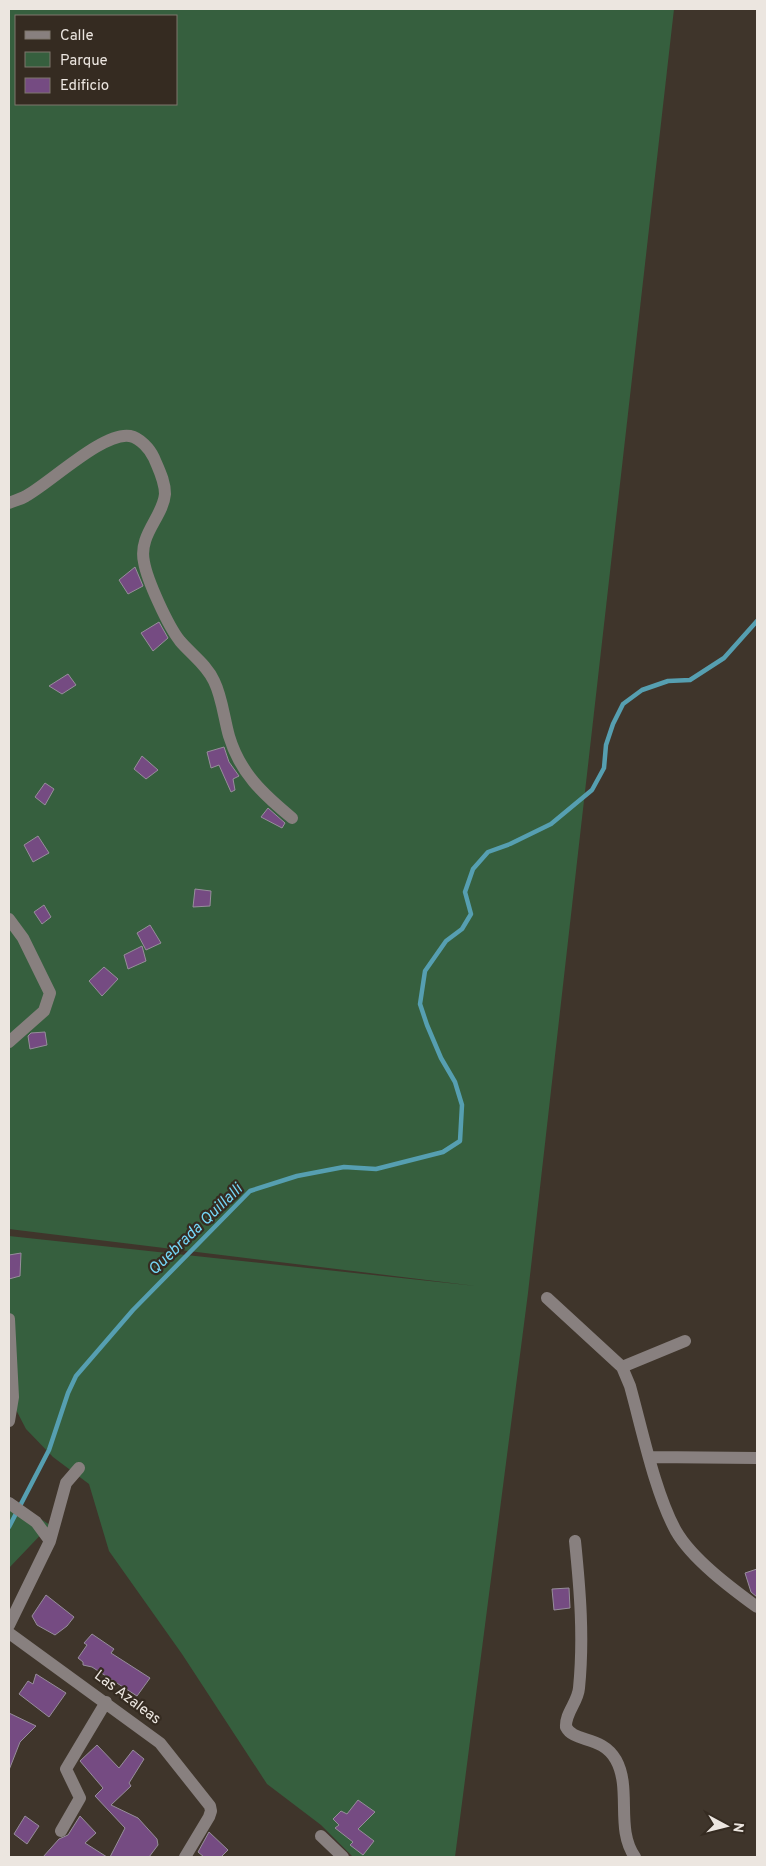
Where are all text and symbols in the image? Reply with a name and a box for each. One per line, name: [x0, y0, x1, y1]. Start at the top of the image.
legend: [15, 15, 178, 105]
text: Calle: [60, 27, 94, 46]
text: Parque: [60, 52, 108, 71]
text: Edificio: [60, 77, 109, 96]
water label: Quebrada Quillalli: [145, 1179, 248, 1280]
street label: Las Azaleas: [90, 1667, 164, 1729]
north arrow: [701, 1801, 751, 1851]
text: N: [728, 1821, 746, 1833]

